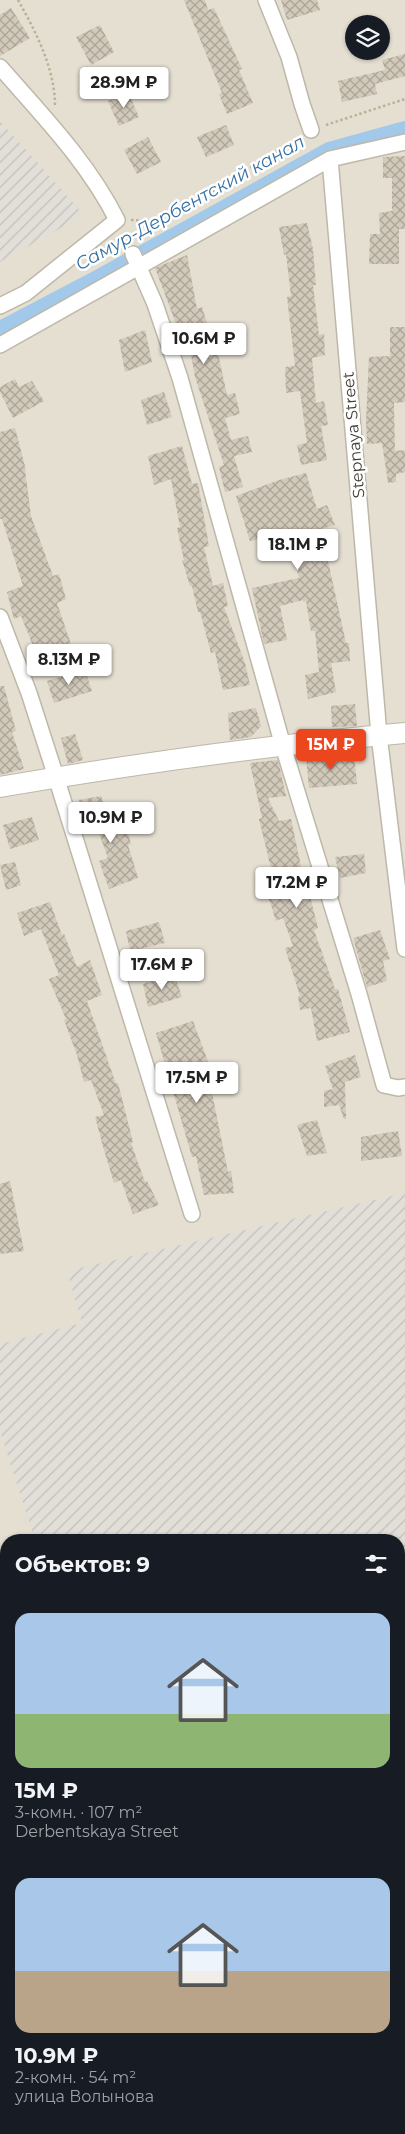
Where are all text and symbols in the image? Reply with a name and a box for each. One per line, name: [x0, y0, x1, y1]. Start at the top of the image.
map controls: [345, 15, 390, 60]
button: layers: [345, 15, 390, 60]
pin: 28.9M ₽: [78, 66, 170, 109]
text: 28.9M ₽: [91, 73, 157, 92]
water label: Самур-Дербентский канал: [72, 131, 308, 275]
pin: 10.6M ₽: [158, 322, 250, 365]
text: 10.6M ₽: [172, 329, 236, 348]
street label: Stepnaya Street: [338, 370, 368, 499]
pin: 18.1M ₽: [252, 528, 344, 571]
text: 18.1M ₽: [268, 535, 328, 554]
pin: 8.13M ₽: [23, 644, 115, 686]
text: 8.13M ₽: [38, 650, 100, 669]
pin: 15M ₽: [296, 728, 366, 771]
text: 15M ₽: [307, 735, 355, 754]
pin: 10.9M ₽: [65, 802, 157, 844]
text: 10.9M ₽: [79, 808, 143, 827]
pin: 17.2M ₽: [251, 866, 343, 909]
text: 17.2M ₽: [266, 873, 328, 892]
pin: 17.6M ₽: [116, 948, 208, 991]
text: 17.6M ₽: [131, 955, 193, 974]
pin: 17.5M ₽: [151, 1062, 243, 1104]
text: 17.5M ₽: [166, 1068, 228, 1087]
icon: filters: [362, 1550, 390, 1578]
text: Объектов: 9: [15, 1552, 150, 1577]
icon: home: [158, 1645, 248, 1735]
text: 15M ₽: [15, 1778, 78, 1803]
text: 3-комн. · 107 m²: [15, 1803, 142, 1822]
text: Derbentskaya Street: [15, 1822, 179, 1841]
icon: home: [158, 1910, 248, 2000]
text: 10.9M ₽: [15, 2043, 98, 2068]
text: 2-комн. · 54 m²: [15, 2068, 136, 2087]
text: улица Волынова: [15, 2087, 154, 2106]

